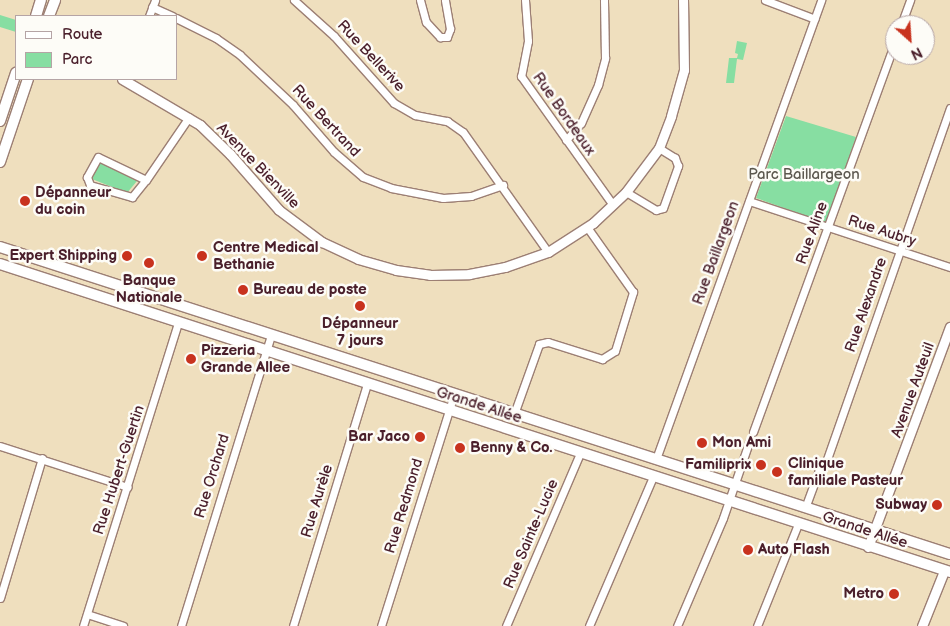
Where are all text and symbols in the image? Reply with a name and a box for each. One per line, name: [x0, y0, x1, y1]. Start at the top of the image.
legend: [15, 15, 178, 80]
north arrow: [885, 15, 935, 65]
street label: Rue Bellerive: [333, 17, 409, 95]
text: Route: [62, 25, 102, 44]
text: N: [908, 43, 925, 63]
text: Parc: [62, 50, 92, 69]
street label: Rue Bordeaux: [529, 69, 599, 159]
street label: Rue Bertrand: [288, 81, 364, 161]
street label: Avenue Bienville: [213, 120, 303, 212]
park label: Parc Baillargeon: [748, 166, 860, 184]
place label: Dépanneur du coin: [35, 183, 111, 218]
marker: Dépanneur du coin: [19, 195, 31, 207]
street label: Rue Baillargeon: [689, 199, 743, 307]
street label: Rue Aline: [792, 199, 832, 267]
street label: Rue Aubry: [846, 212, 918, 250]
place label: Centre Medical Bethanie: [213, 238, 319, 273]
place label: Expert Shipping: [9, 247, 117, 265]
marker: Centre Medical Bethanie: [195, 249, 209, 263]
marker: Expert Shipping: [121, 250, 133, 262]
street label: Rue Alexandre: [841, 255, 891, 355]
marker: Banque Nationale: [143, 257, 155, 269]
place label: Banque Nationale: [116, 271, 182, 306]
place label: Bureau de poste: [253, 281, 367, 299]
marker: Bureau de poste: [237, 284, 249, 296]
marker: Dépanneur 7 jours: [354, 300, 366, 312]
place label: Dépanneur 7 jours: [322, 314, 398, 349]
street label: Avenue Auteuil: [887, 340, 939, 440]
place label: Pizzeria Grande Allee: [201, 341, 290, 376]
marker: Pizzeria Grande Allee: [185, 353, 197, 365]
street label: Grande Allée: [434, 383, 524, 427]
street label: Rue Hubert-Guertin: [90, 403, 148, 537]
place label: Bar Jaco: [348, 428, 410, 446]
marker: Bar Jaco: [414, 431, 426, 443]
street label: Rue Orchard: [191, 432, 233, 520]
place label: Mon Ami: [712, 434, 771, 452]
marker: Mon Ami: [696, 437, 708, 449]
place label: Benny & Co.: [470, 439, 553, 457]
marker: Benny & Co.: [454, 442, 466, 454]
place label: Clinique familiale Pasteur: [788, 454, 903, 489]
street label: Rue Redmond: [381, 456, 427, 556]
place label: Familiprix: [685, 456, 751, 474]
marker: Familiprix: [755, 459, 767, 471]
street label: Rue Aurèle: [297, 462, 337, 540]
marker: Clinique familiale Pasteur: [770, 465, 784, 479]
street label: Rue Sainte-Lucie: [500, 476, 562, 592]
place label: Subway: [876, 496, 927, 514]
marker: Subway: [931, 499, 943, 511]
street label: Grande Allée: [820, 508, 910, 552]
place label: Auto Flash: [758, 541, 830, 559]
marker: Auto Flash: [742, 544, 754, 556]
place label: Metro: [843, 585, 884, 603]
marker: Metro: [888, 588, 900, 600]

